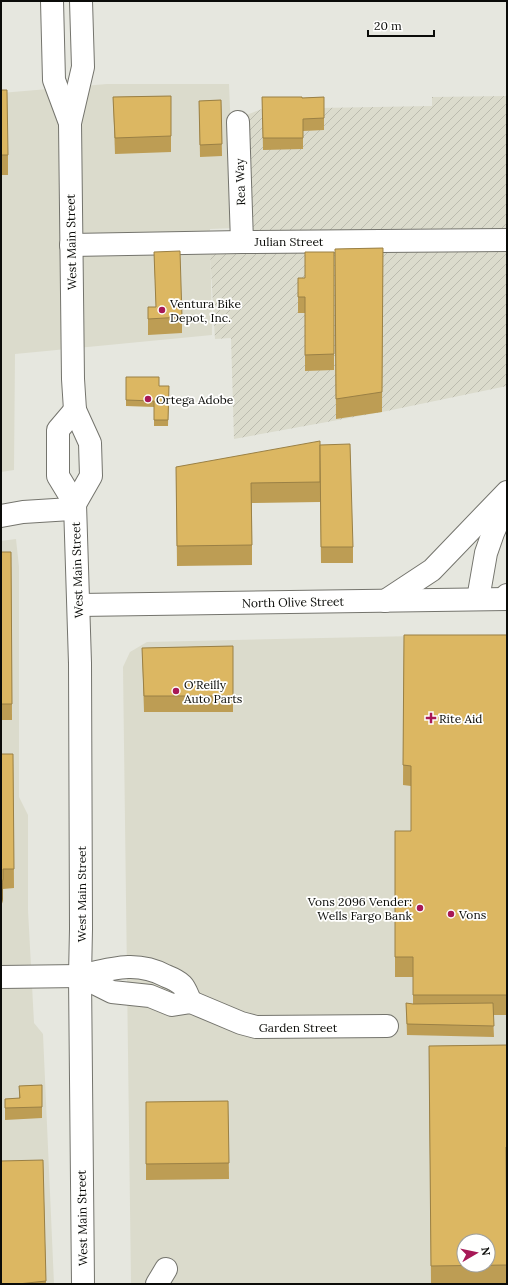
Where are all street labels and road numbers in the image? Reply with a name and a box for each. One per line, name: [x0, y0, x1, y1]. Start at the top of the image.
street label: Rea Way: [232, 158, 248, 206]
street label: West Main Street: [63, 193, 79, 290]
street label: Julian Street: [254, 234, 324, 249]
street label: West Main Street: [68, 521, 86, 618]
street label: North Olive Street: [242, 594, 345, 610]
street label: West Main Street: [74, 845, 89, 942]
street label: Garden Street: [259, 1020, 338, 1035]
street label: West Main Street: [74, 1169, 90, 1266]

